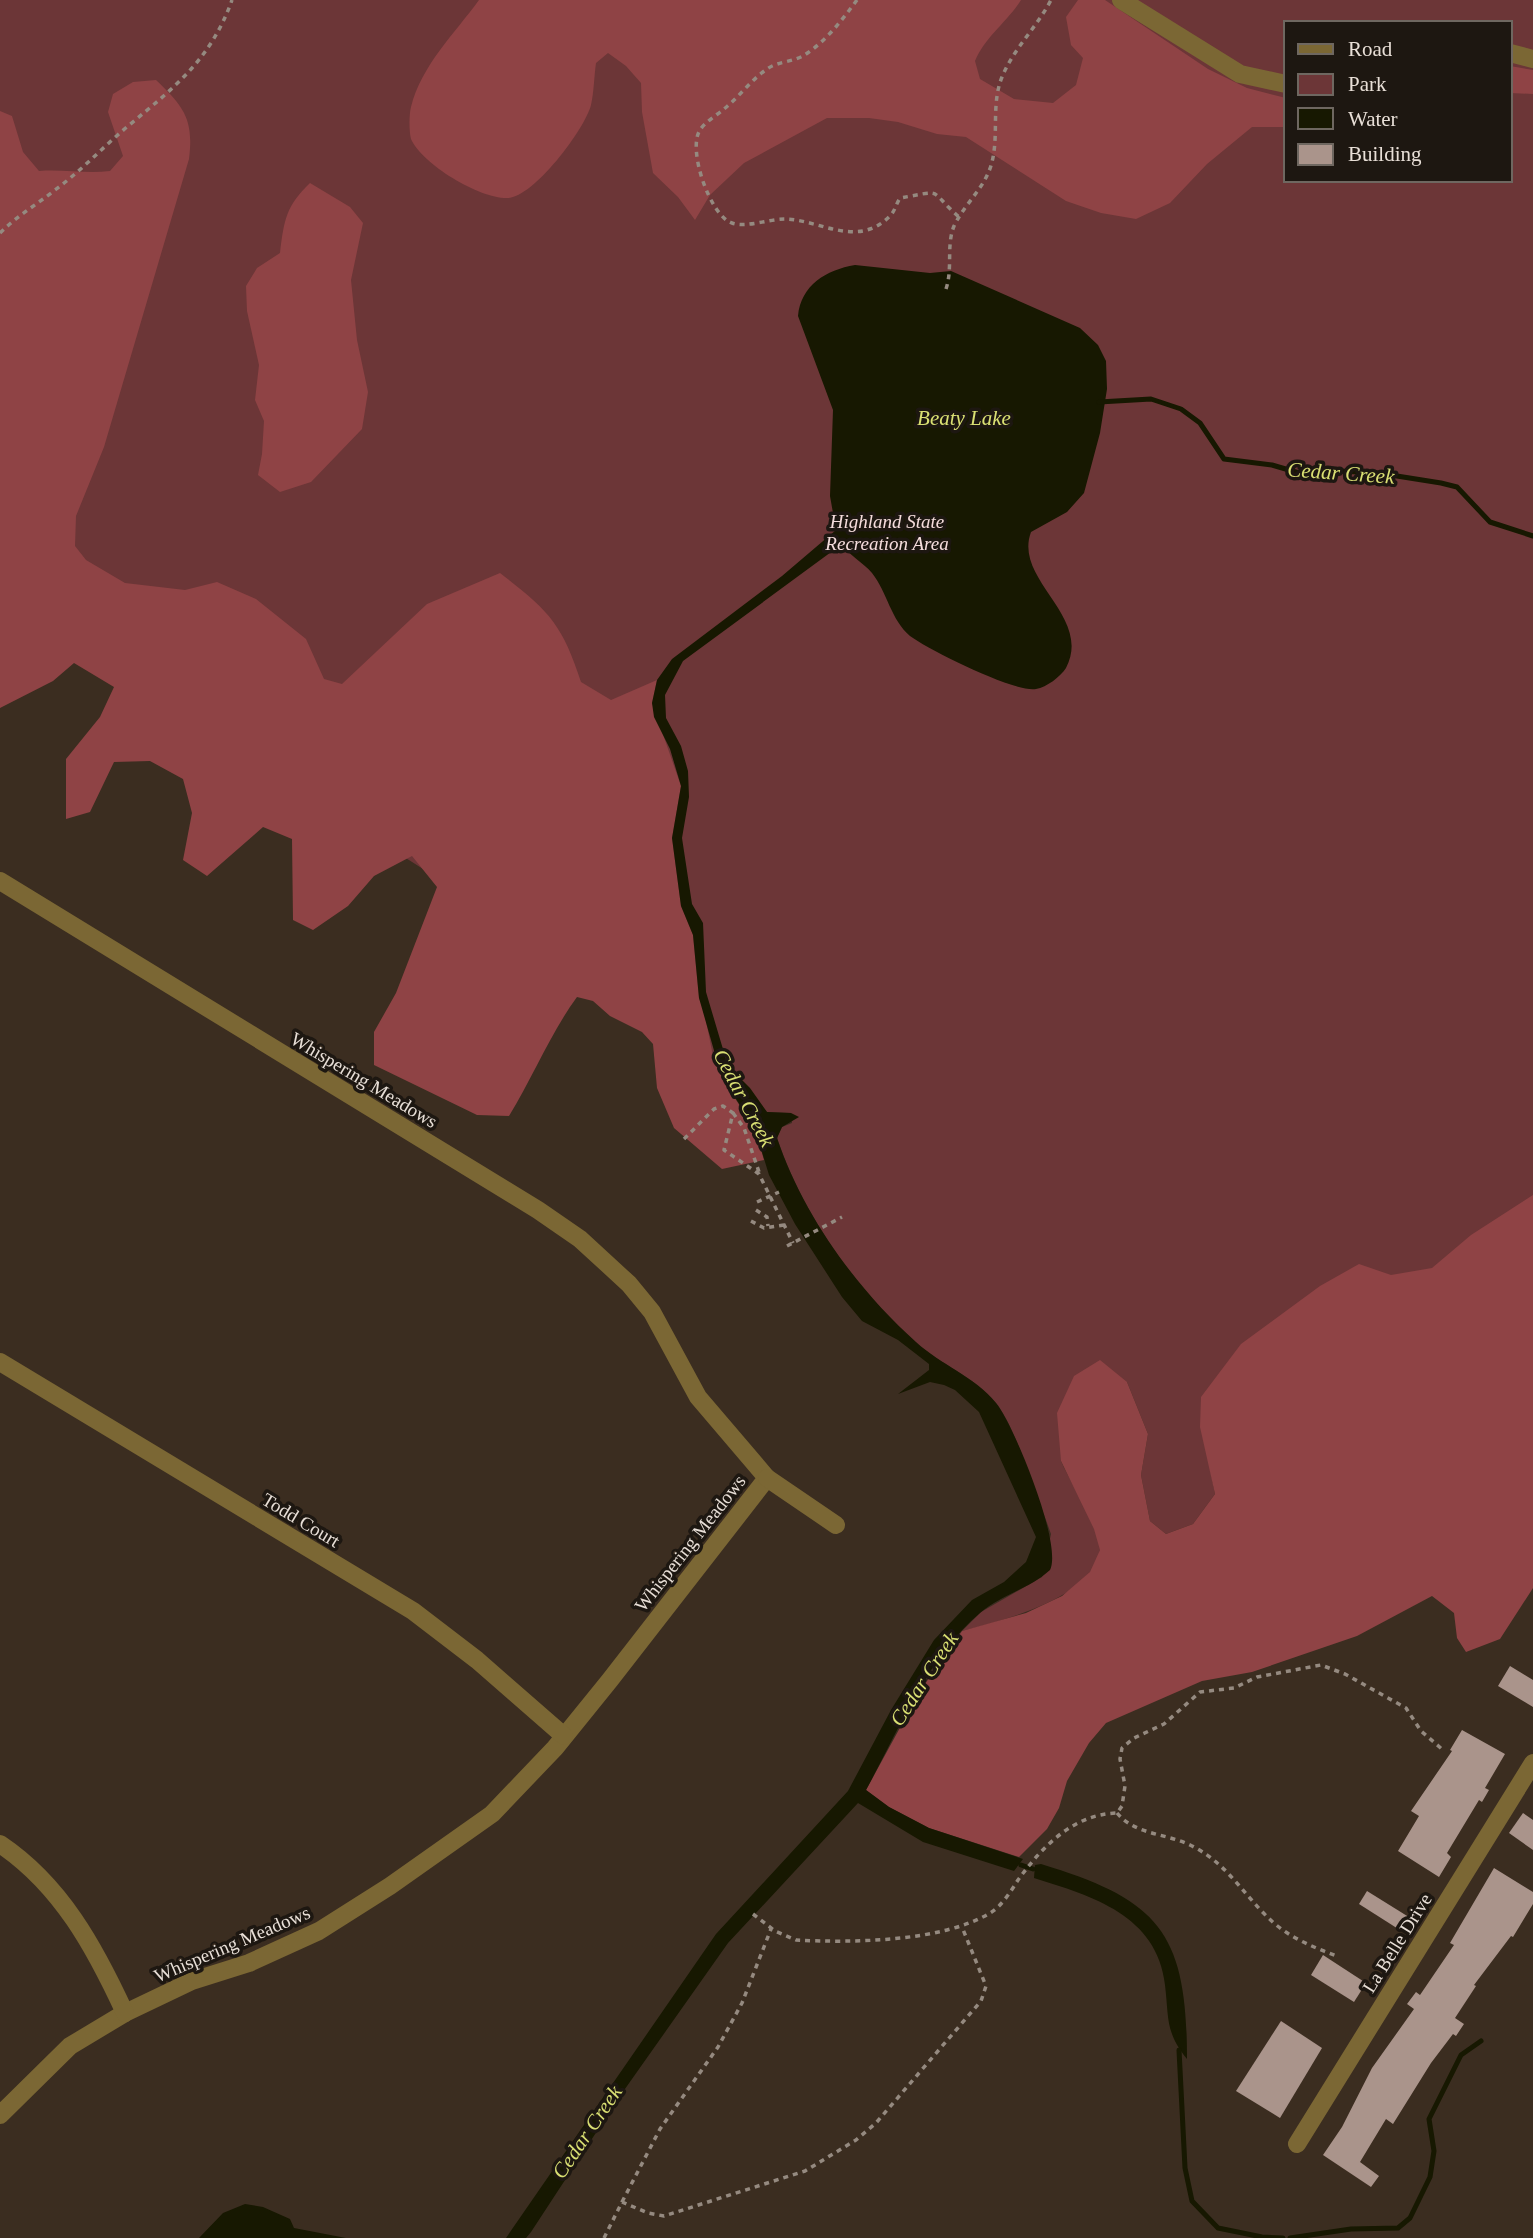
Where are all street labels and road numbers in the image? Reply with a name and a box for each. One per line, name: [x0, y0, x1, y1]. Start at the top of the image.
street label: Whispering Meadows: [287, 1028, 441, 1132]
street label: Whispering Meadows: [630, 1471, 750, 1615]
street label: Todd Court: [258, 1489, 344, 1552]
street label: La Belle Drive: [1358, 1890, 1436, 1996]
street label: Whispering Meadows: [151, 1902, 313, 1986]

